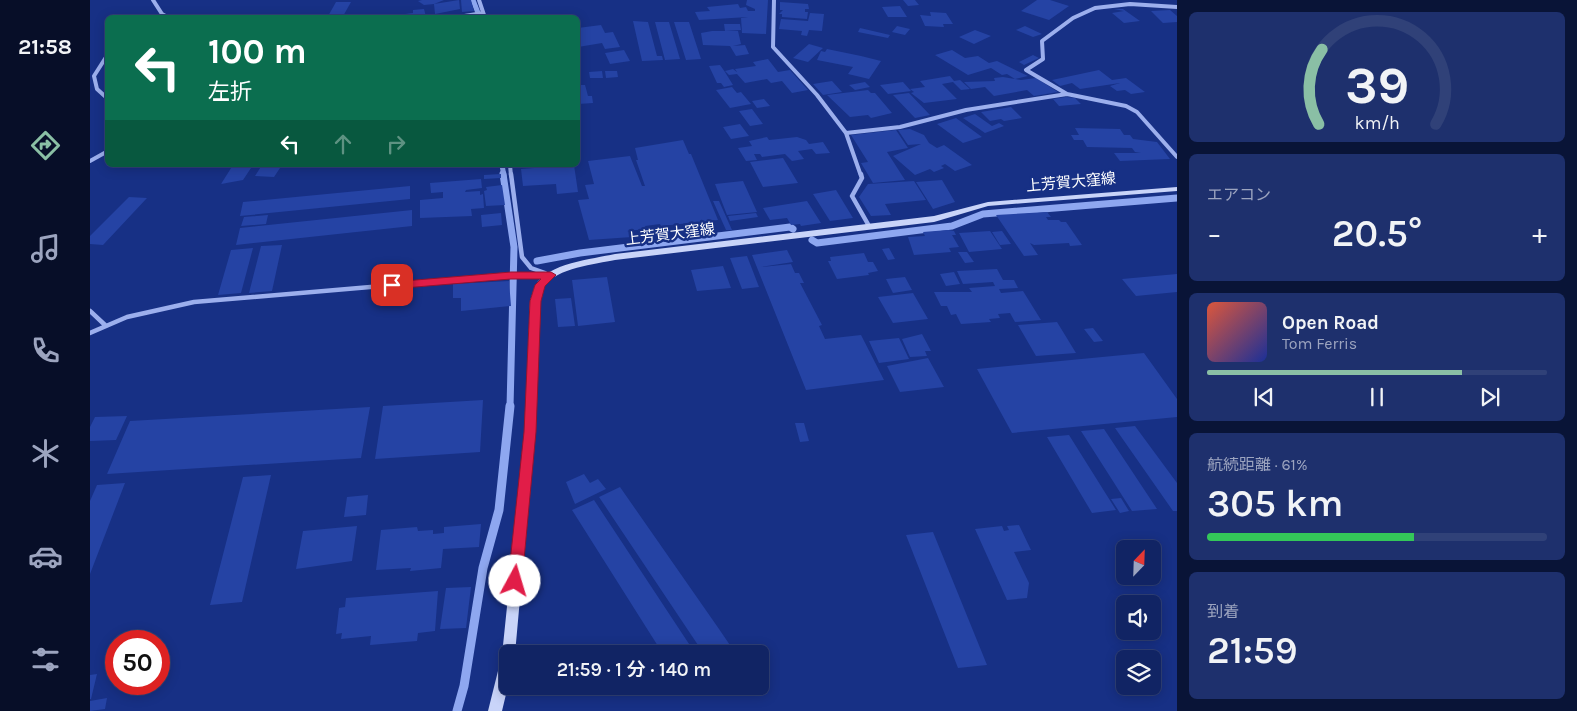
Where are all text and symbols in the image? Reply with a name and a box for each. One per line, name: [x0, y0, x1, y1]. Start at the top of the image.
text: 100 m: [208, 31, 307, 72]
text: 21:58: [18, 34, 72, 60]
icon: left: [125, 35, 190, 100]
text: 39: [1345, 55, 1409, 116]
text: 左折: [208, 79, 252, 105]
text: km/h: [1354, 113, 1400, 134]
icon: directions: [28, 128, 63, 163]
icon: left: [276, 130, 304, 158]
icon: ahead: [329, 130, 357, 158]
icon: right: [382, 130, 410, 158]
street label: 上芳賀大窪線: [1025, 169, 1117, 195]
text: エアコン: [1207, 185, 1271, 204]
text: 20.5°: [1332, 211, 1422, 256]
text: −: [1207, 217, 1222, 250]
text: +: [1532, 217, 1547, 250]
street label: 上芳賀大窪線: [624, 220, 716, 248]
icon: music: [28, 231, 63, 266]
pin: [371, 264, 413, 306]
icon: arrive: [378, 271, 406, 299]
text: Open Road: [1282, 312, 1379, 334]
icon: phone: [28, 333, 63, 368]
text: Tom Ferris: [1282, 334, 1357, 353]
icon: previous: [1250, 383, 1278, 411]
icon: pause: [1363, 383, 1391, 411]
icon: next: [1476, 383, 1504, 411]
icon: climate: [28, 436, 63, 471]
text: 航続距離 · 61%: [1207, 455, 1308, 474]
text: 305 km: [1207, 481, 1343, 526]
icon: car: [28, 539, 63, 574]
north arrow: [1116, 540, 1161, 585]
map controls: [1116, 540, 1161, 695]
position arrow: [488, 554, 540, 606]
button: sound: [1116, 595, 1161, 640]
text: 到着: [1207, 602, 1239, 621]
text: 21:59: [1207, 628, 1298, 673]
speed limit sign: 50: [105, 630, 170, 695]
icon: filters: [28, 642, 63, 677]
button: layers: [1116, 650, 1161, 695]
text: 21:59 · 1 分 · 140 m: [557, 659, 711, 681]

